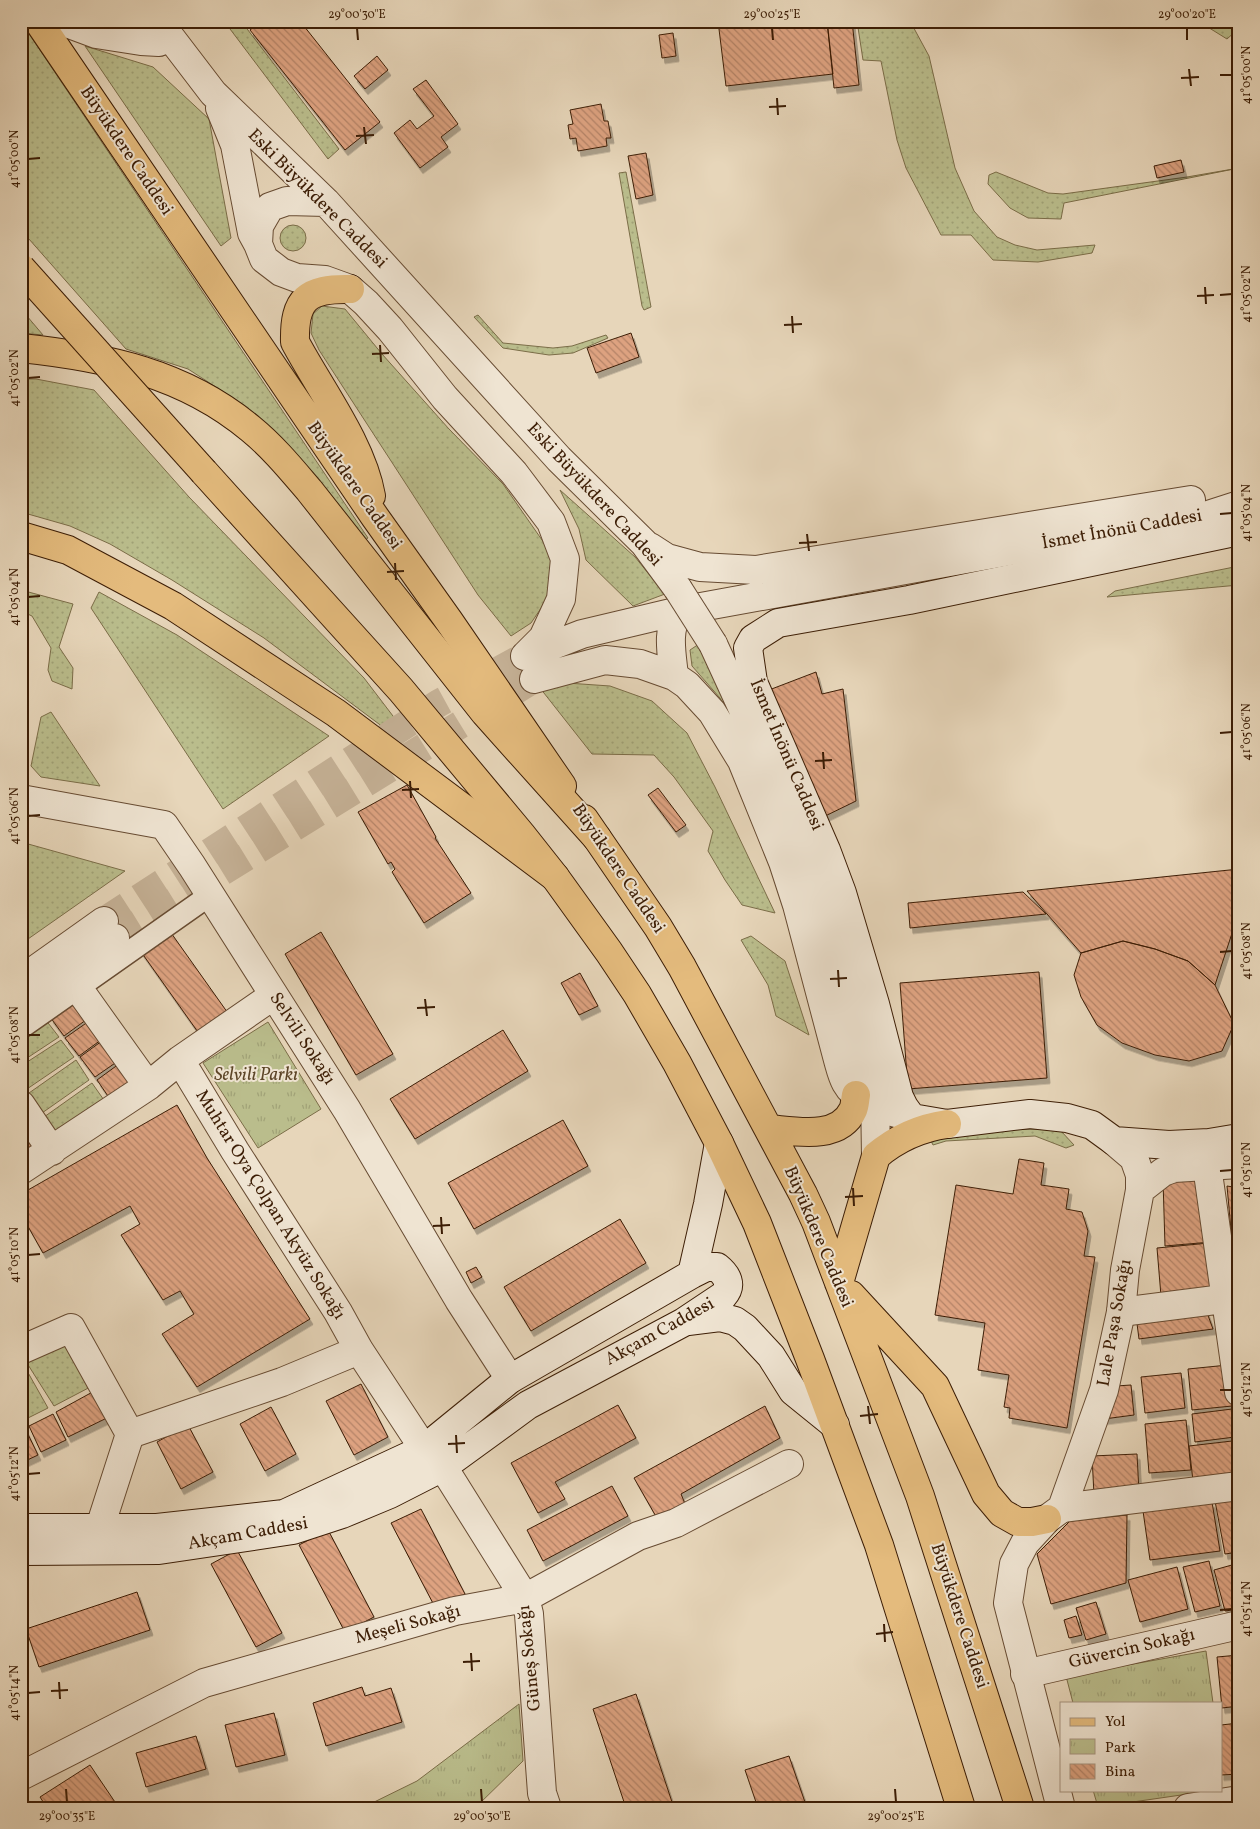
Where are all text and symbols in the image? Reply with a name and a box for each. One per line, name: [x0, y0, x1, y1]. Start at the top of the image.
text: 29°00'30"E: [328, 7, 386, 23]
text: 29°00'25"E: [744, 7, 800, 23]
text: 29°00'20"E: [1158, 7, 1216, 23]
text: 41°05'00"N: [1239, 46, 1255, 104]
street label: Büyükdere Caddesi: [73, 81, 179, 221]
street label: Eski Büyükdere Caddesi: [241, 123, 393, 275]
text: 41°05'00"N: [7, 130, 23, 188]
text: 41°05'02"N: [1239, 265, 1255, 323]
text: 41°05'02"N: [7, 349, 23, 407]
street label: Büyükdere Caddesi: [300, 417, 408, 555]
street label: Eski Büyükdere Caddesi: [521, 417, 667, 573]
text: 41°05'04"N: [1239, 484, 1255, 542]
street label: İsmet İnönü Caddesi: [1040, 504, 1204, 556]
text: 41°05'04"N: [7, 568, 23, 626]
street label: İsmet İnönü Caddesi: [743, 675, 829, 835]
text: 41°05'06"N: [1239, 703, 1255, 761]
text: 41°05'06"N: [7, 787, 23, 845]
street label: Büyükdere Caddesi: [565, 799, 671, 939]
text: 41°05'08"N: [1239, 922, 1255, 980]
street label: Selvili Sokağı: [263, 988, 341, 1090]
text: 41°05'08"N: [7, 1006, 23, 1064]
park label: Selvili Parkı: [214, 1063, 298, 1088]
street label: Muhtar Oya Çolpan Akyüz Sokağı: [189, 1085, 351, 1325]
text: 41°05'10"N: [1239, 1142, 1255, 1198]
street label: Büyükdere Caddesi: [777, 1162, 859, 1312]
text: 41°05'10"N: [7, 1227, 23, 1283]
street label: Lale Paşa Sokağı: [1091, 1257, 1139, 1389]
street label: Akçam Caddesi: [601, 1292, 719, 1372]
text: 41°05'12"N: [1239, 1362, 1255, 1418]
text: 41°05'12"N: [7, 1446, 23, 1502]
street label: Akçam Caddesi: [186, 1511, 310, 1557]
street label: Büyükdere Caddesi: [924, 1540, 994, 1692]
text: 41°05'14"N: [1239, 1581, 1255, 1637]
street label: Meşeli Sokağı: [352, 1599, 464, 1651]
street label: Güneş Sokağı: [512, 1604, 548, 1712]
street label: Güvercin Sokağı: [1066, 1622, 1198, 1676]
text: 41°05'14"N: [7, 1665, 23, 1721]
legend: [1060, 1702, 1222, 1792]
text: Yol: [1105, 1712, 1125, 1733]
text: Park: [1105, 1738, 1136, 1759]
text: Bina: [1105, 1762, 1135, 1783]
text: 29°00'35"E: [39, 1809, 95, 1825]
text: 29°00'30"E: [453, 1809, 511, 1825]
text: 29°00'25"E: [868, 1809, 924, 1825]

